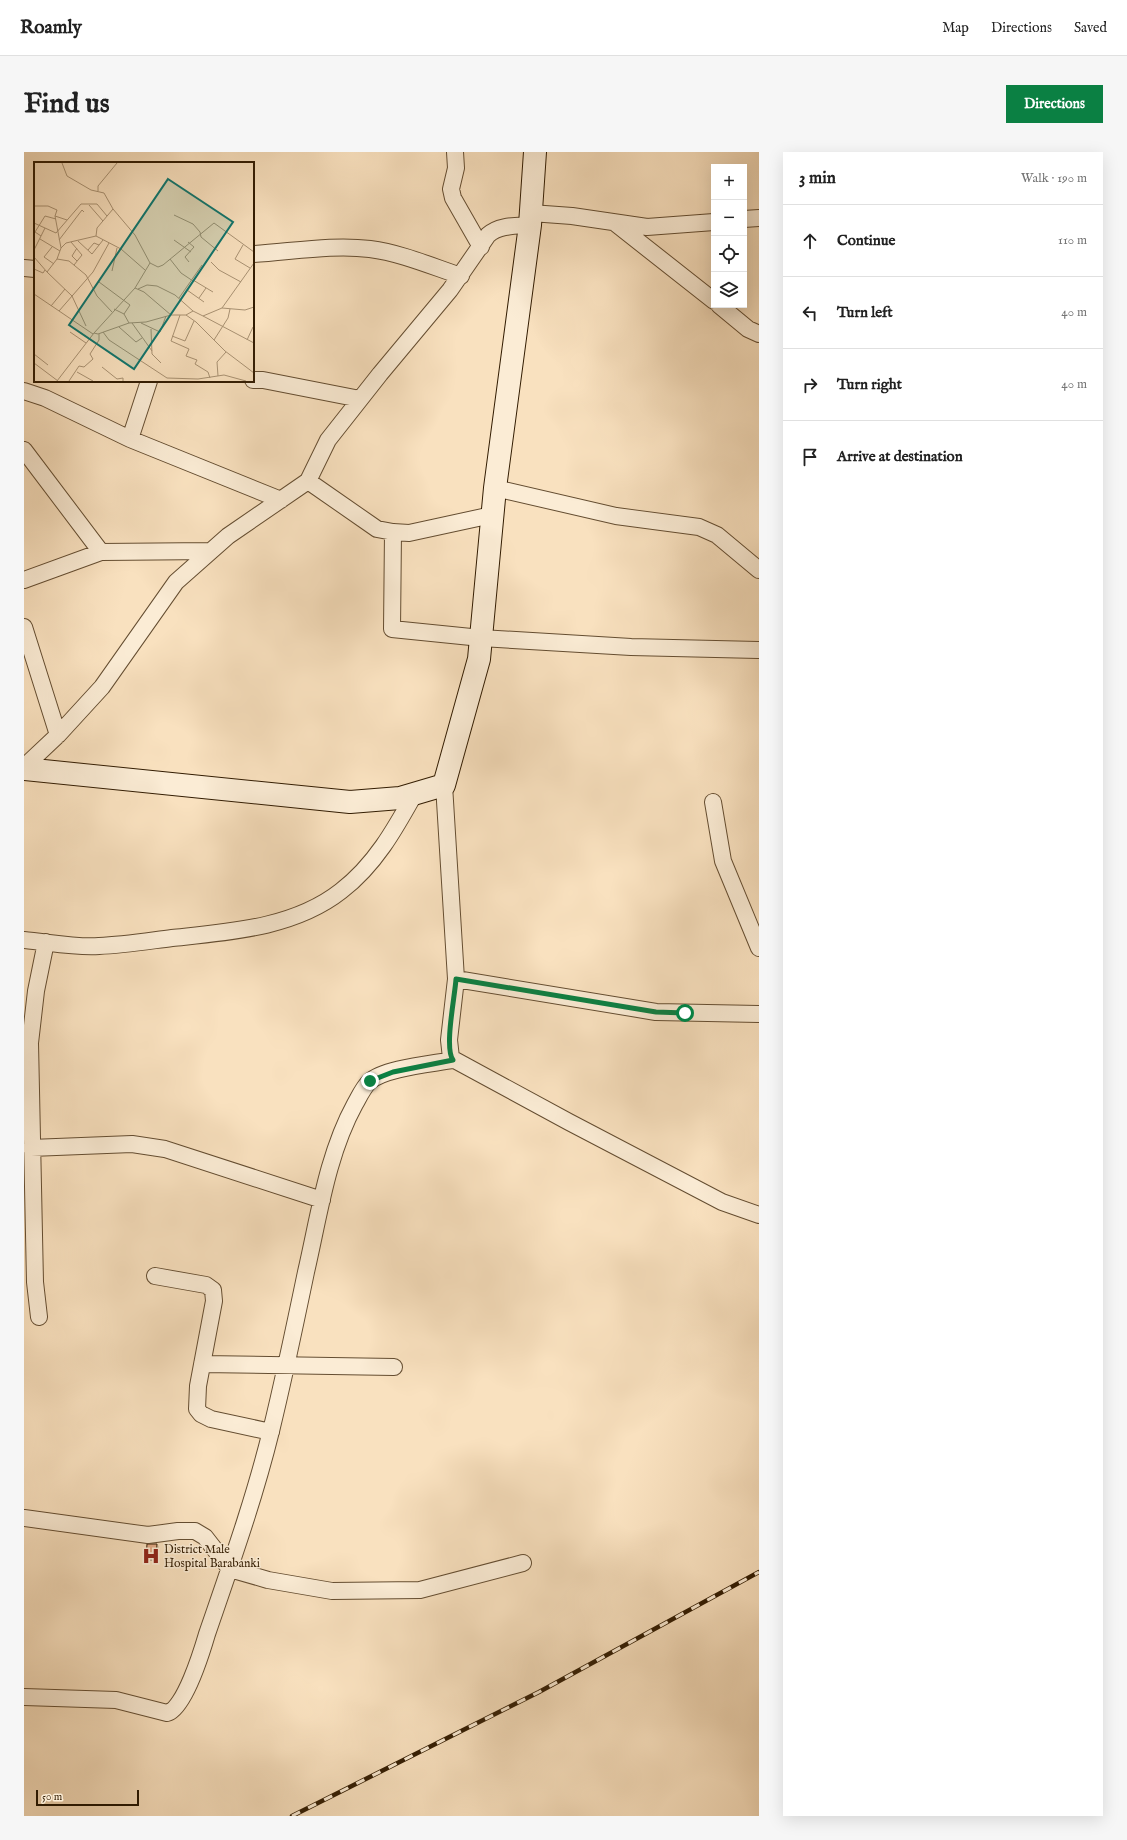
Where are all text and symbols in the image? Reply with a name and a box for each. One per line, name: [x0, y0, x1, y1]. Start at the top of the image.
text: Roamly: [20, 16, 82, 40]
text: Map: [942, 19, 969, 37]
text: Directions: [991, 19, 1052, 37]
text: Saved: [1074, 19, 1107, 37]
button: Directions: [1006, 85, 1103, 123]
text: Find us: [24, 87, 110, 122]
inset map: [34, 162, 254, 382]
map controls: [711, 164, 747, 308]
button: +: [711, 164, 747, 200]
text: 3 min: [799, 168, 836, 189]
text: Walk · 190 m: [1021, 170, 1087, 187]
button: −: [711, 200, 747, 236]
icon: ahead: [799, 230, 821, 252]
text: Continue: [837, 231, 895, 250]
text: 110 m: [1058, 232, 1087, 249]
button: locate: [711, 236, 747, 272]
button: layers: [711, 272, 747, 308]
icon: left: [799, 302, 821, 324]
text: Turn left: [837, 303, 893, 322]
text: 40 m: [1061, 304, 1087, 321]
icon: right: [799, 374, 821, 396]
text: Turn right: [837, 375, 902, 394]
text: 40 m: [1061, 376, 1087, 393]
icon: arrive: [799, 446, 821, 468]
text: Arrive at destination: [837, 447, 963, 466]
route start: [676, 1004, 694, 1022]
route end: [361, 1072, 379, 1090]
place label: District Male Hospital Barabanki: [164, 1542, 260, 1572]
hospital icon: District Male Hospital Barabanki: [141, 1546, 161, 1566]
scale bar: [36, 1788, 139, 1807]
text: 50 m: [42, 1790, 62, 1804]

